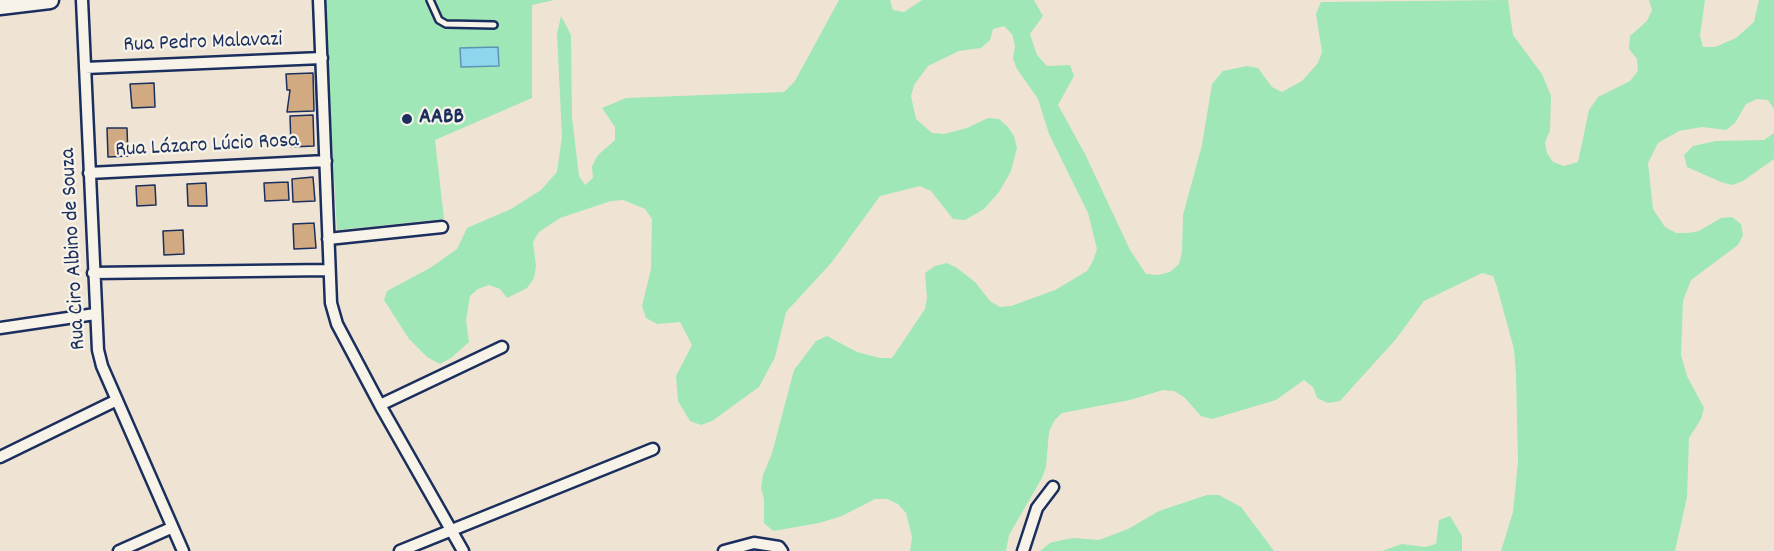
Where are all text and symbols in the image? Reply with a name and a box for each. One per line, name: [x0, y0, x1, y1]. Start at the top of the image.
street label: Rua Pedro Malavazi: [123, 28, 283, 60]
place label: AABB: [419, 106, 464, 132]
marker: AABB: [400, 112, 414, 126]
street label: Rua Lázaro Lúcio Rosa: [115, 129, 299, 165]
street label: Rua Ciro Albino de Souza: [57, 147, 93, 351]

